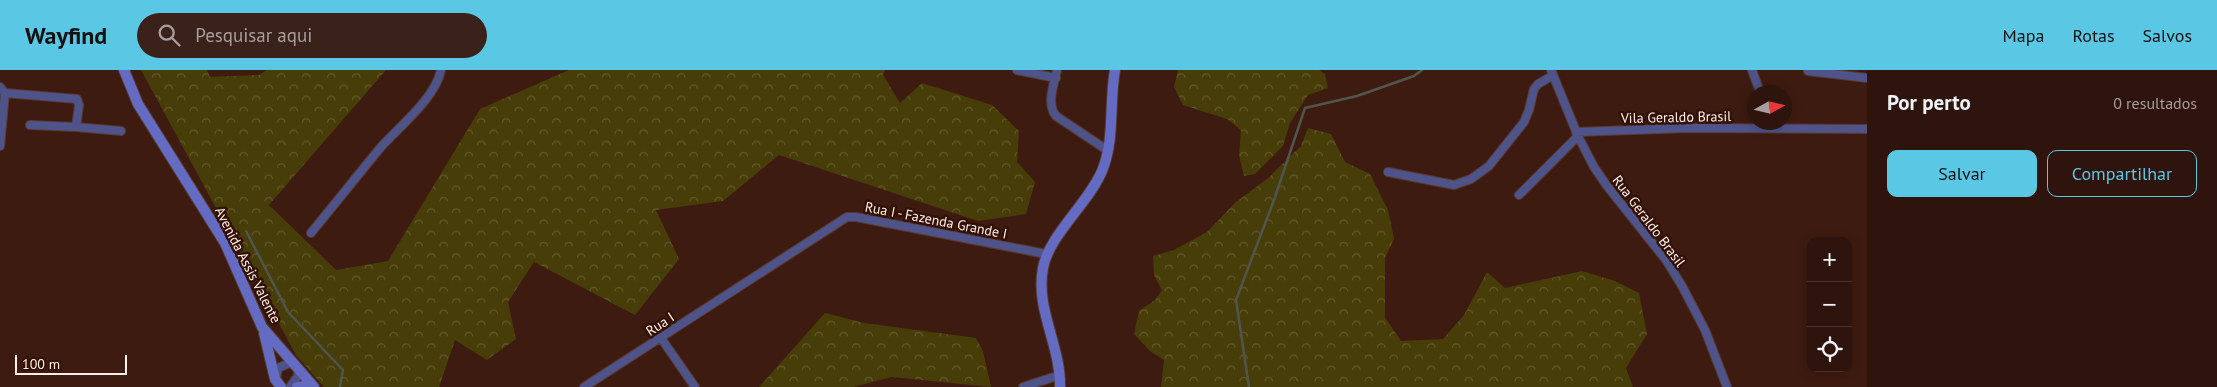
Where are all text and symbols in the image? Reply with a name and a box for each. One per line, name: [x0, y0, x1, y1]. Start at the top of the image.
search box: [137, 13, 487, 58]
text: Wayfind: [25, 20, 107, 51]
icon: search: [155, 21, 183, 49]
text: Pesquisar aqui: [195, 23, 312, 47]
text: Mapa: [2003, 24, 2044, 47]
text: Rotas: [2072, 24, 2115, 47]
text: Salvos: [2143, 24, 2192, 47]
north arrow: [1747, 85, 1792, 130]
text: Por perto: [1887, 89, 1971, 116]
text: 0 resultados: [2113, 93, 2197, 113]
street label: Vila Geraldo Brasil: [1620, 107, 1731, 127]
button: Salvar: [1887, 150, 2037, 197]
button: Compartilhar: [2047, 150, 2197, 197]
street label: Rua Geraldo Brasil: [1609, 172, 1689, 270]
street label: Rua I - Fazenda Grande I: [863, 197, 1009, 243]
street label: Avenida Assis Valente: [211, 204, 285, 326]
map controls: [1807, 237, 1852, 372]
button: +: [1807, 237, 1852, 282]
button: −: [1807, 282, 1852, 327]
street label: Rua I: [642, 308, 678, 340]
button: locate: [1807, 327, 1852, 372]
scale bar: [15, 352, 128, 375]
text: 100 m: [22, 355, 60, 373]

